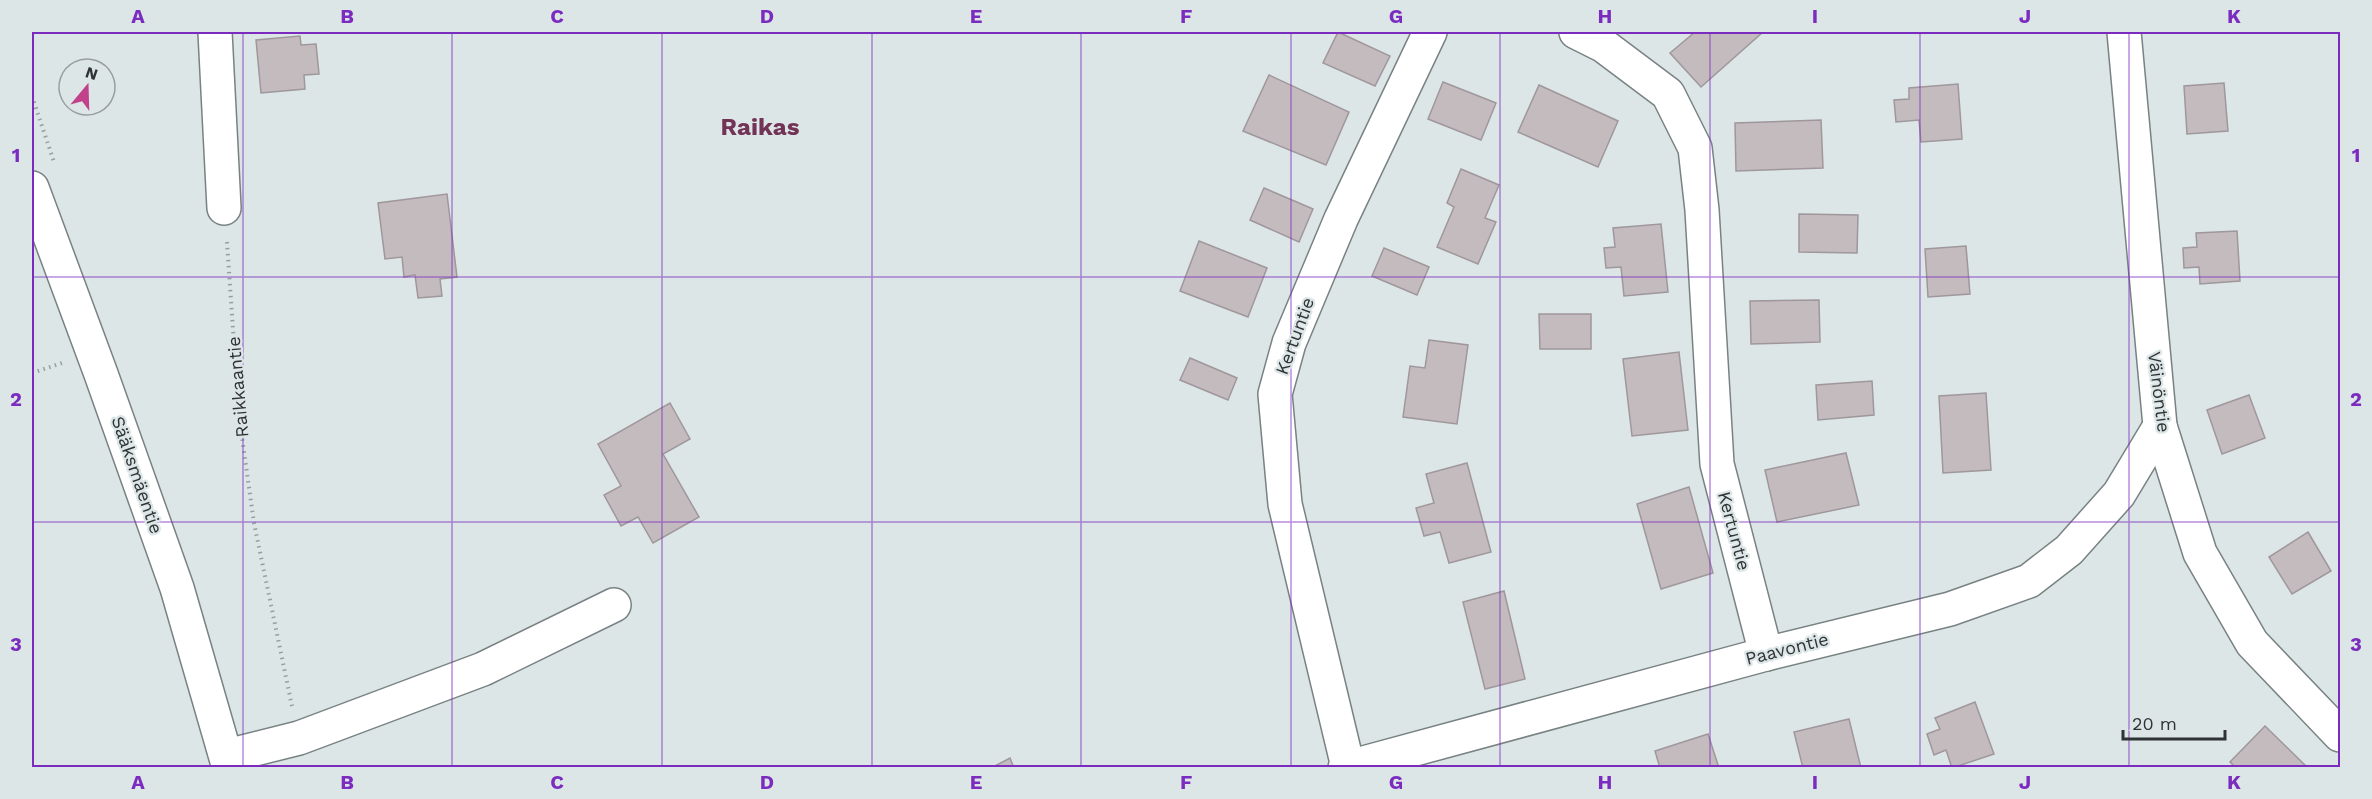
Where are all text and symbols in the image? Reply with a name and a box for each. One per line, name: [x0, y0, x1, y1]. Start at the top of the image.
text: A: [131, 4, 145, 28]
text: B: [340, 4, 354, 28]
text: C: [550, 4, 564, 28]
text: D: [760, 4, 774, 28]
text: E: [970, 4, 982, 28]
text: F: [1180, 4, 1192, 28]
text: G: [1389, 4, 1403, 28]
text: H: [1598, 4, 1612, 28]
text: I: [1812, 4, 1818, 28]
text: J: [2019, 4, 2031, 28]
text: K: [2227, 4, 2241, 28]
north arrow: [57, 57, 117, 117]
text: N: [83, 62, 100, 84]
district label: Raikas: [721, 113, 800, 141]
text: 1: [12, 143, 20, 167]
text: 1: [2352, 143, 2360, 167]
street label: Kertuntie: [1271, 294, 1318, 377]
street label: Raikkaantie: [223, 336, 252, 438]
street label: Väinöntie: [2144, 350, 2175, 434]
text: 2: [10, 387, 22, 411]
text: 2: [2350, 387, 2362, 411]
street label: Sääksmäentie: [108, 413, 167, 536]
street label: Kertuntie: [1714, 489, 1755, 573]
street label: Paavontie: [1743, 628, 1831, 669]
text: 3: [10, 632, 22, 656]
text: 3: [2350, 632, 2362, 656]
scale bar: [2123, 703, 2225, 741]
text: 20 m: [2132, 713, 2177, 734]
text: A: [131, 770, 145, 794]
text: B: [340, 770, 354, 794]
text: C: [550, 770, 564, 794]
text: D: [760, 770, 774, 794]
text: E: [970, 770, 982, 794]
text: F: [1180, 770, 1192, 794]
text: G: [1389, 770, 1403, 794]
text: H: [1598, 770, 1612, 794]
text: I: [1812, 770, 1818, 794]
text: J: [2019, 770, 2031, 794]
text: K: [2227, 770, 2241, 794]

